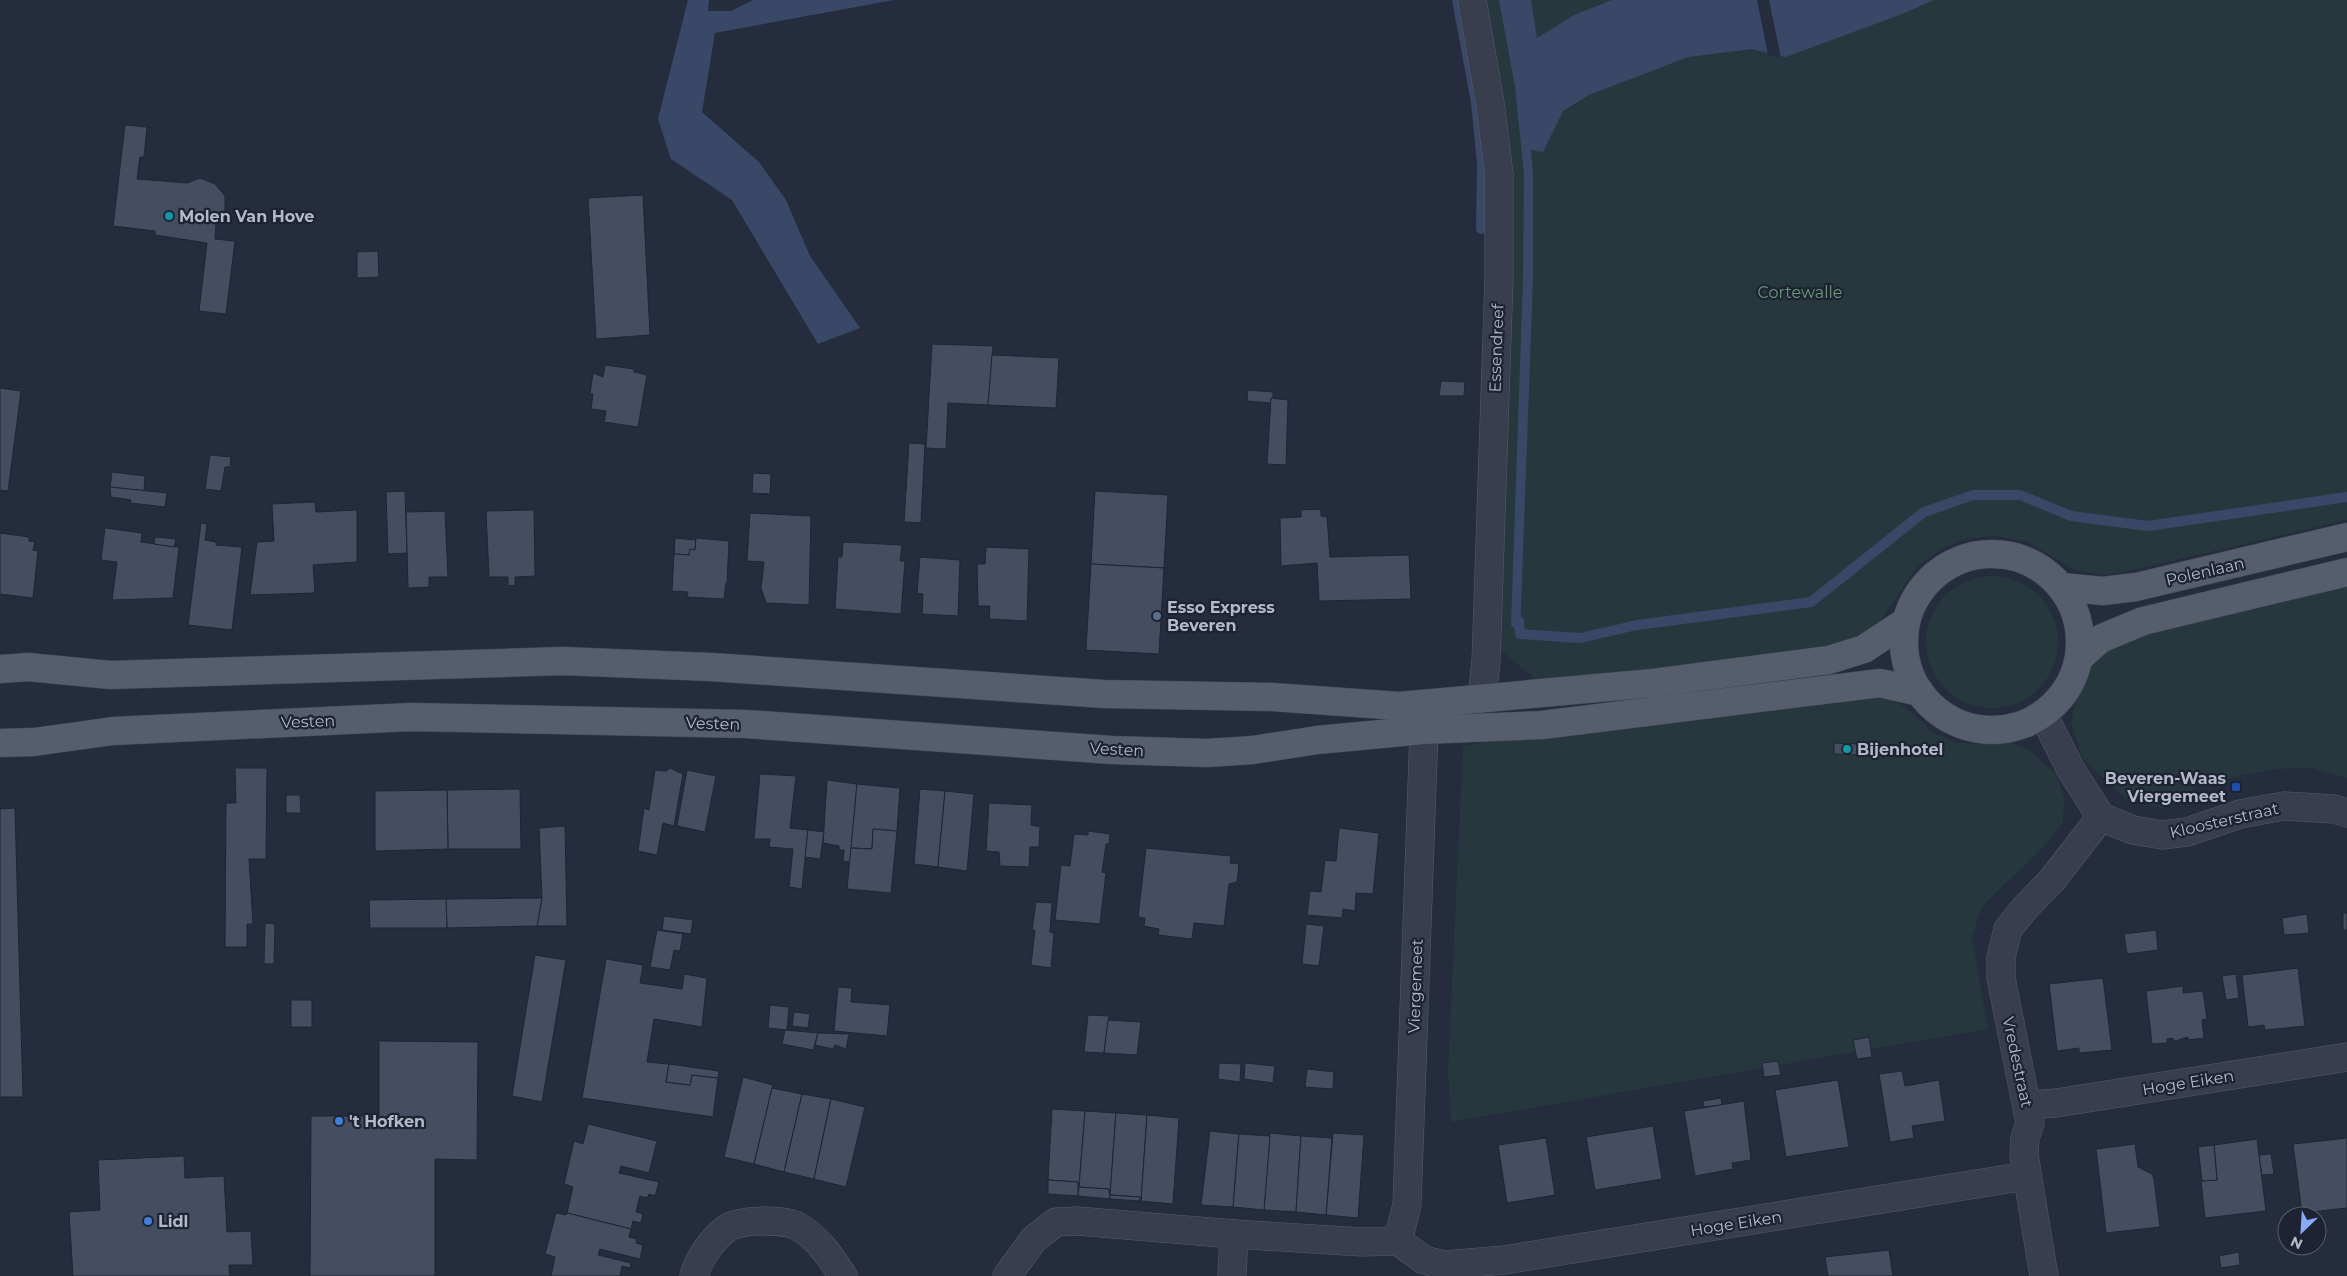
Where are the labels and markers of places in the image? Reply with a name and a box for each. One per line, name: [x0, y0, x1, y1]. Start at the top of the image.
place label: Molen Van Hove: [179, 207, 314, 226]
marker: Molen Van Hove: [163, 210, 175, 222]
place label: Esso Express Beveren: [1167, 598, 1275, 635]
marker: Esso Express Beveren: [1151, 610, 1163, 622]
place label: Bijenhotel: [1857, 740, 1943, 759]
marker: Bijenhotel: [1841, 743, 1853, 755]
place label: Beveren-Waas Viergemeet: [2105, 769, 2227, 806]
marker: Beveren-Waas Viergemeet: [2230, 781, 2242, 793]
place label: 't Hofken: [349, 1112, 425, 1131]
marker: 't Hofken: [333, 1115, 345, 1127]
place label: Lidl: [158, 1212, 188, 1231]
marker: Lidl: [142, 1215, 154, 1227]

